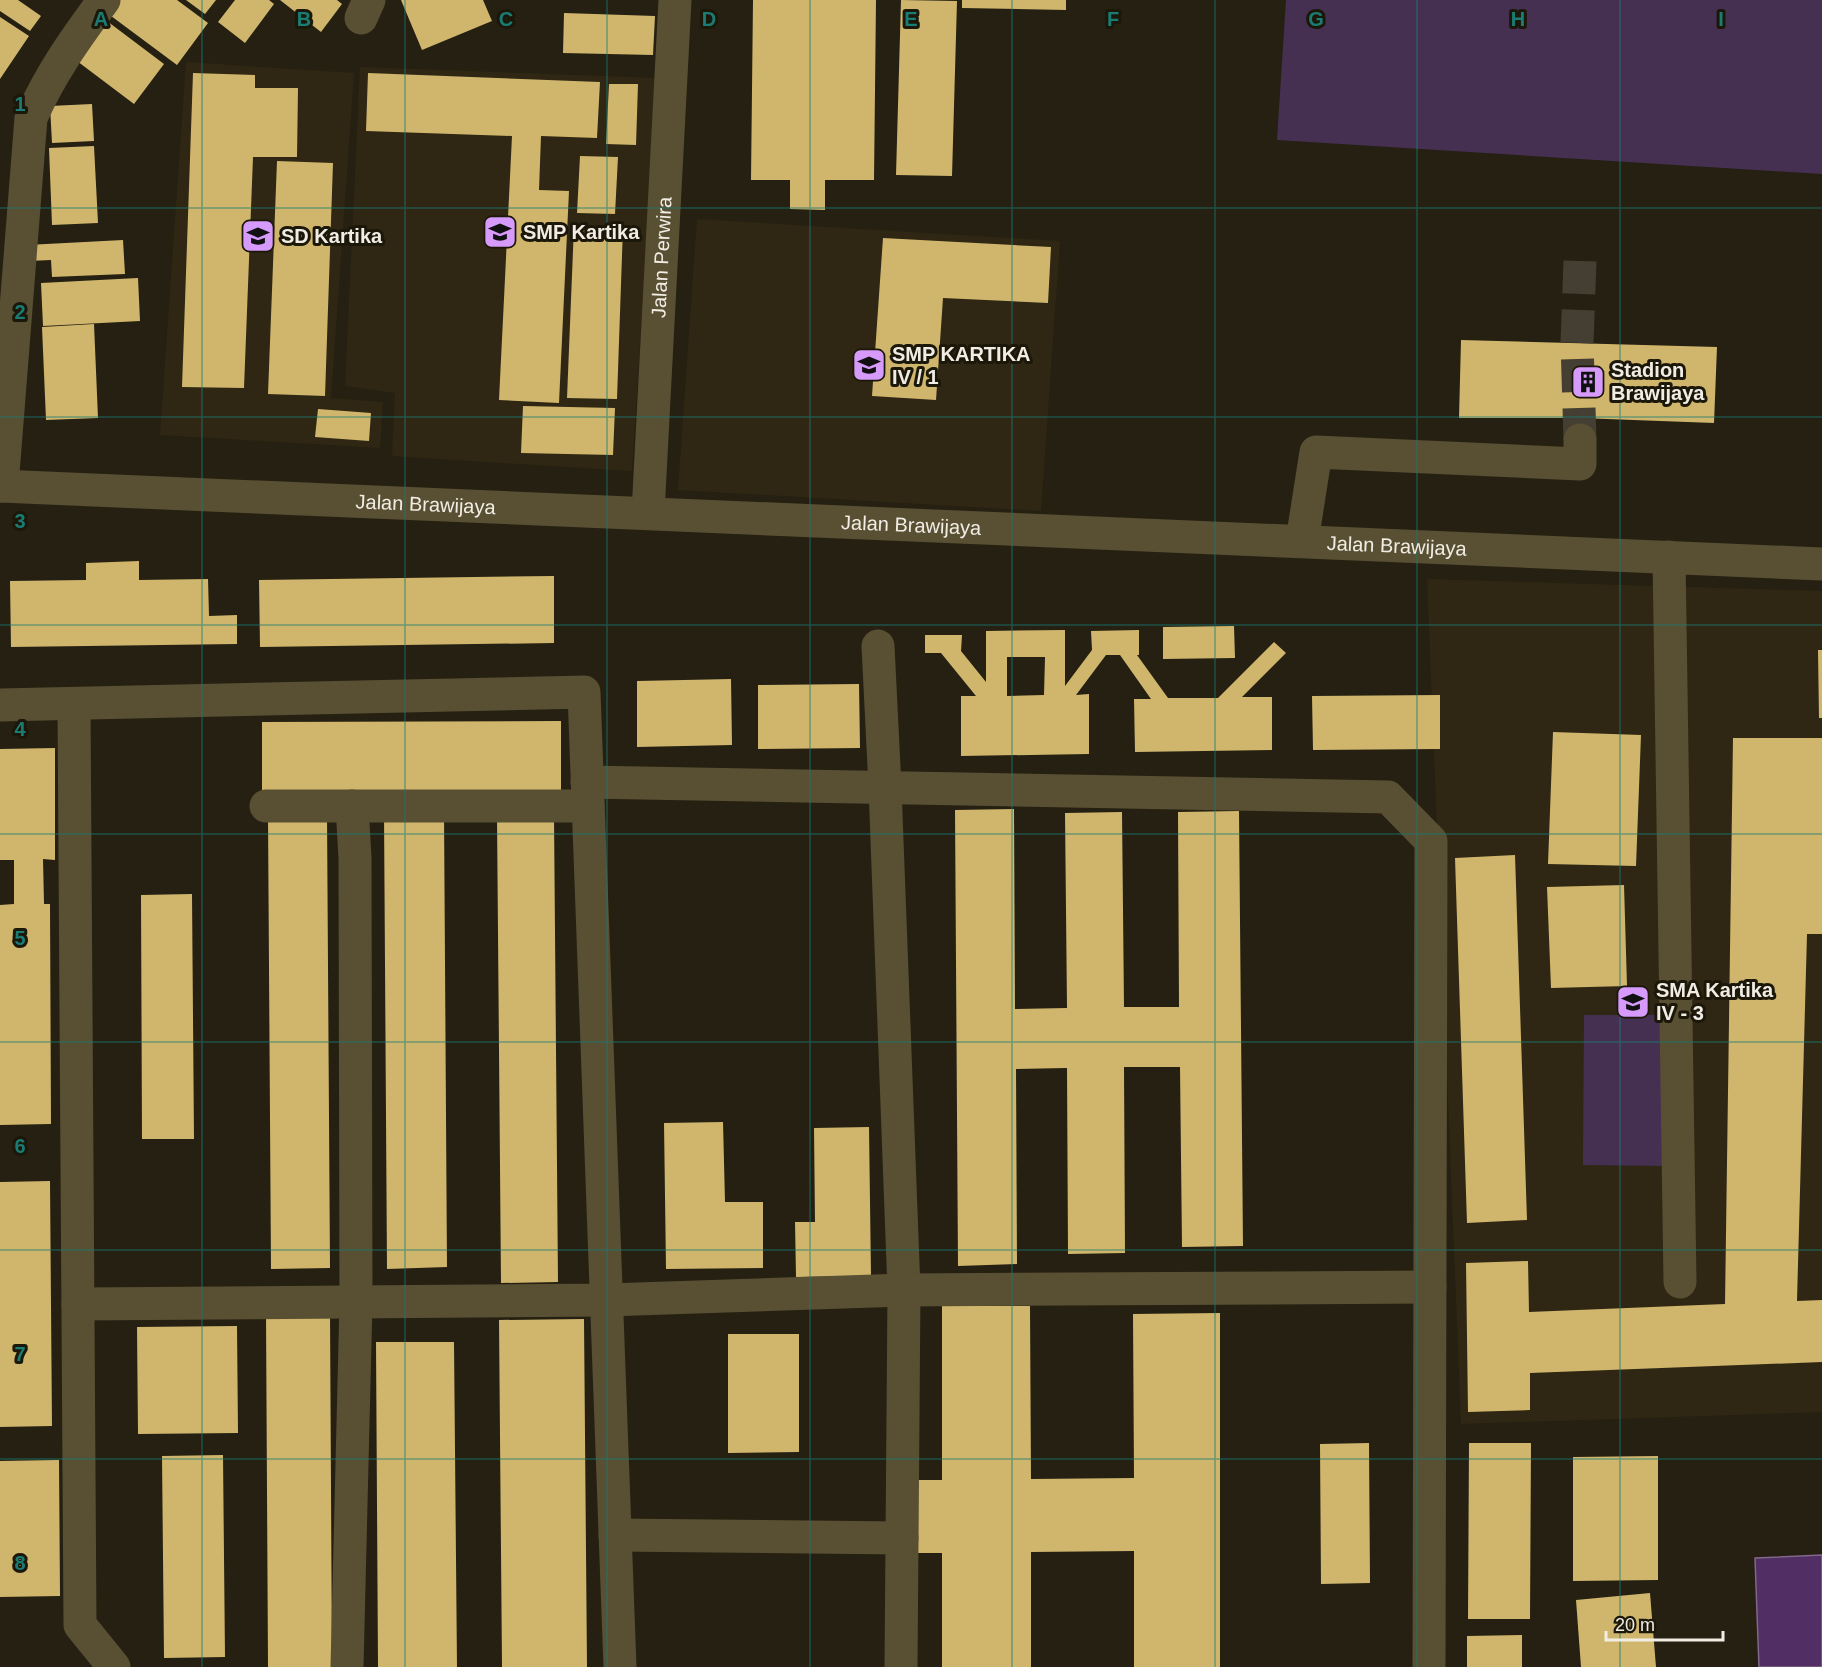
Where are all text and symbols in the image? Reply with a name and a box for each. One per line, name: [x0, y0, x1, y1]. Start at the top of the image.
text: A: [94, 8, 108, 30]
text: B: [297, 8, 311, 30]
text: C: [499, 8, 513, 30]
text: D: [702, 8, 716, 30]
text: E: [904, 8, 918, 30]
text: F: [1107, 8, 1119, 30]
text: G: [1308, 8, 1324, 30]
text: H: [1511, 8, 1525, 30]
text: I: [1718, 8, 1724, 30]
text: 1: [14, 93, 26, 115]
street label: Jalan Perwira: [647, 195, 676, 318]
school or university icon: SMP Kartika: [482, 214, 518, 250]
school or university icon: SD Kartika: [240, 218, 276, 254]
place label: SMP Kartika: [523, 221, 640, 243]
place label: SD Kartika: [281, 225, 383, 247]
text: 2: [14, 301, 26, 323]
place label: SMP KARTIKA IV / 1: [892, 343, 1031, 388]
school or university icon: SMP KARTIKA IV / 1: [851, 347, 887, 383]
place label: Stadion Brawijaya: [1611, 359, 1705, 404]
building icon: Stadion Brawijaya: [1570, 364, 1606, 400]
street label: Jalan Brawijaya: [355, 490, 497, 518]
text: 3: [14, 510, 26, 532]
street label: Jalan Brawijaya: [841, 511, 983, 539]
street label: Jalan Brawijaya: [1326, 532, 1468, 560]
text: 4: [14, 718, 26, 740]
text: 5: [14, 927, 26, 949]
place label: SMA Kartika IV - 3: [1656, 979, 1774, 1024]
school or university icon: SMA Kartika IV - 3: [1615, 984, 1651, 1020]
text: 6: [14, 1135, 26, 1157]
text: 7: [14, 1343, 26, 1365]
text: 8: [14, 1552, 26, 1574]
scale bar: [1606, 1604, 1723, 1642]
text: 20 m: [1615, 1615, 1655, 1635]

